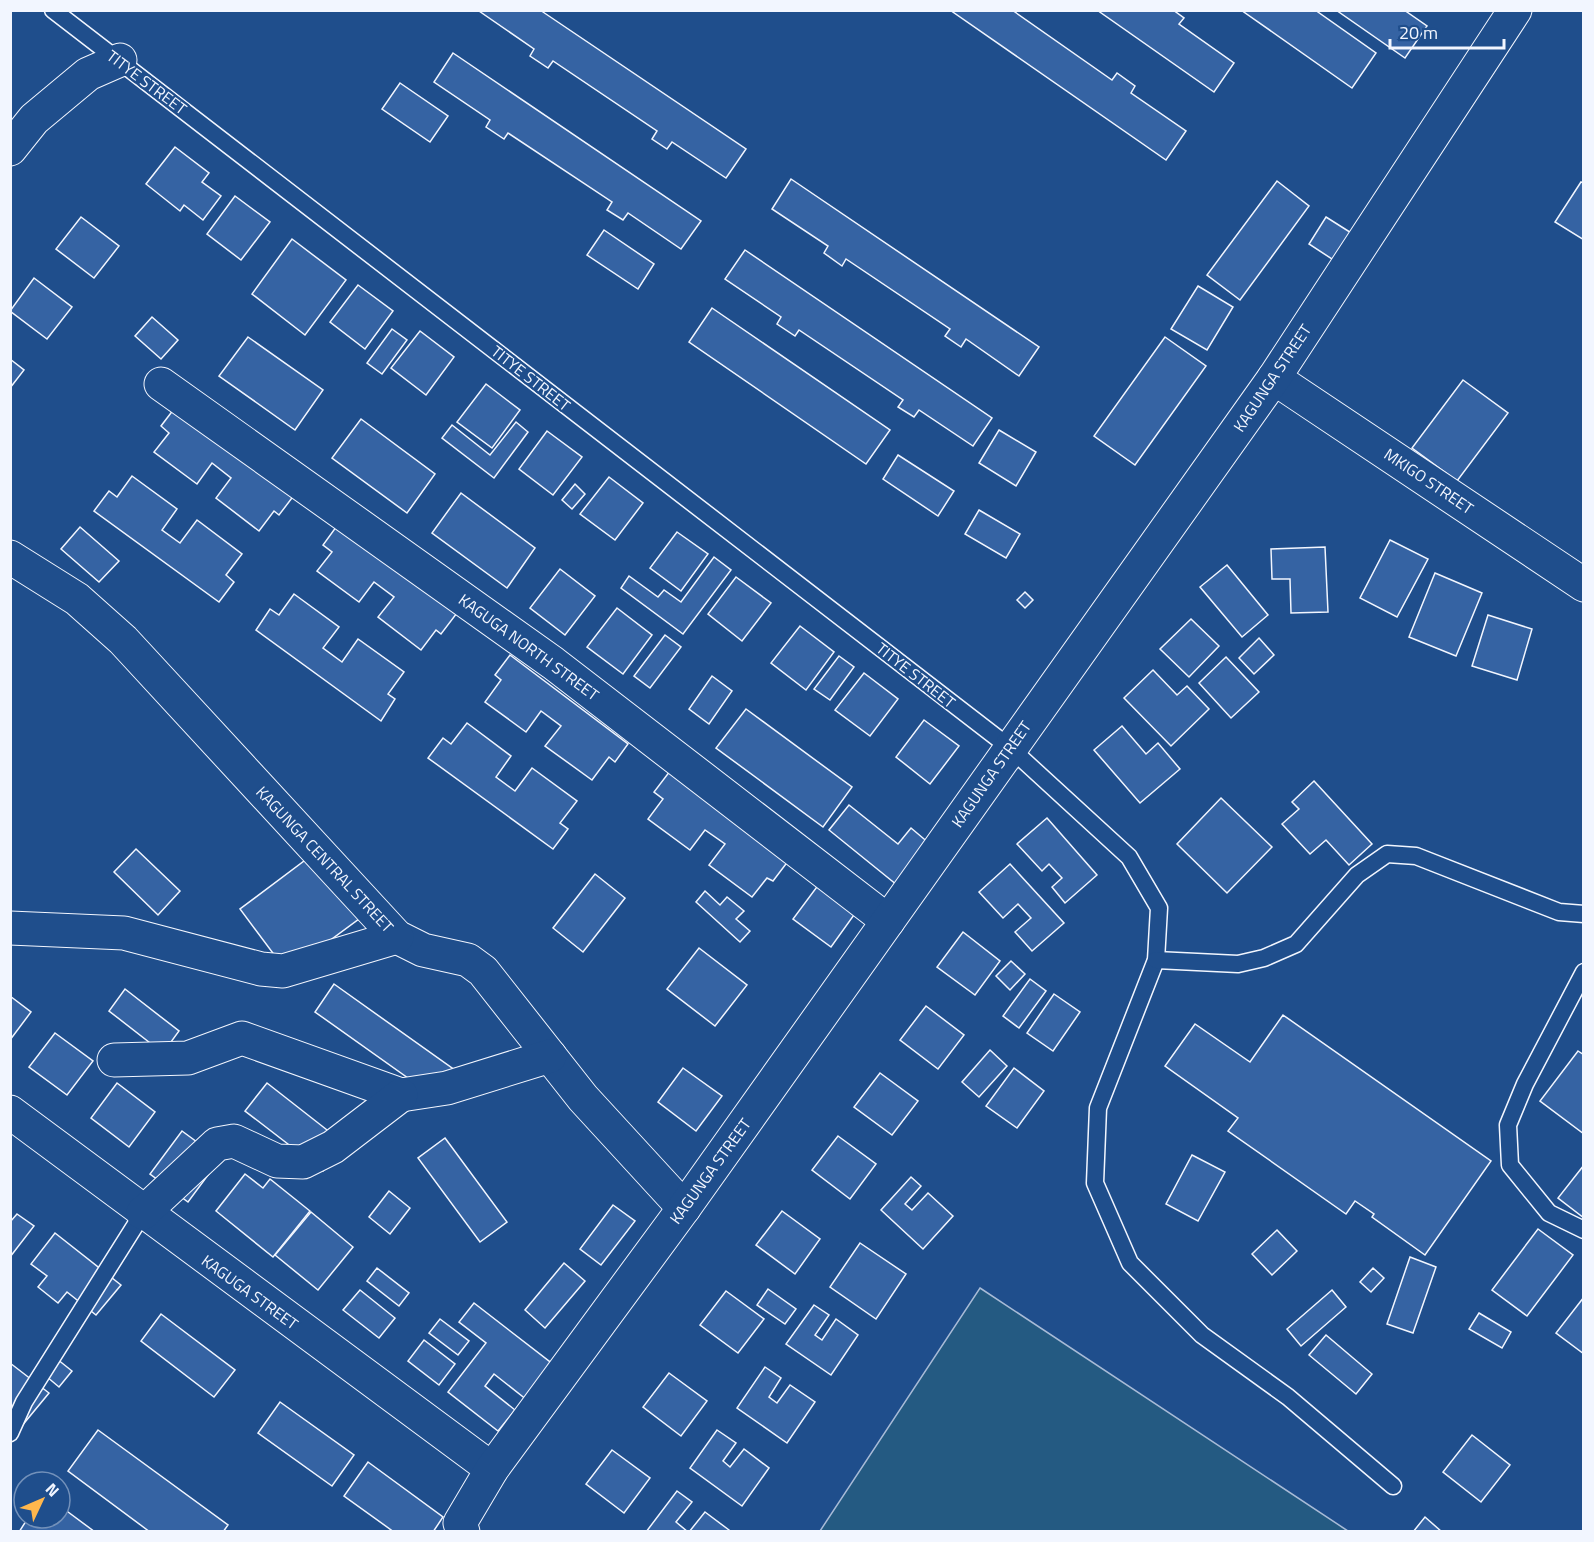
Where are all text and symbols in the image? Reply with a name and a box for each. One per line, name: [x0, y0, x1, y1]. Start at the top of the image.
scale bar: [1390, 12, 1504, 50]
text: 20 m: [1399, 19, 1438, 46]
street label: TITYE STREET: [102, 44, 193, 120]
street label: KAGUNGA STREET: [1227, 319, 1317, 437]
street label: TITYE STREET: [486, 339, 576, 417]
street label: MKIGO STREET: [1379, 442, 1479, 520]
street label: KAGUGA NORTH STREET: [454, 588, 605, 707]
street label: TITYE STREET: [871, 636, 961, 714]
street label: KAGUNGA STREET: [945, 715, 1037, 832]
street label: KAGUNGA CENTRAL STREET: [251, 780, 400, 938]
street label: KAGUNGA STREET: [663, 1113, 757, 1229]
street label: KAGUGA STREET: [197, 1249, 304, 1336]
north arrow: [12, 1470, 72, 1530]
text: N: [40, 1477, 65, 1502]

